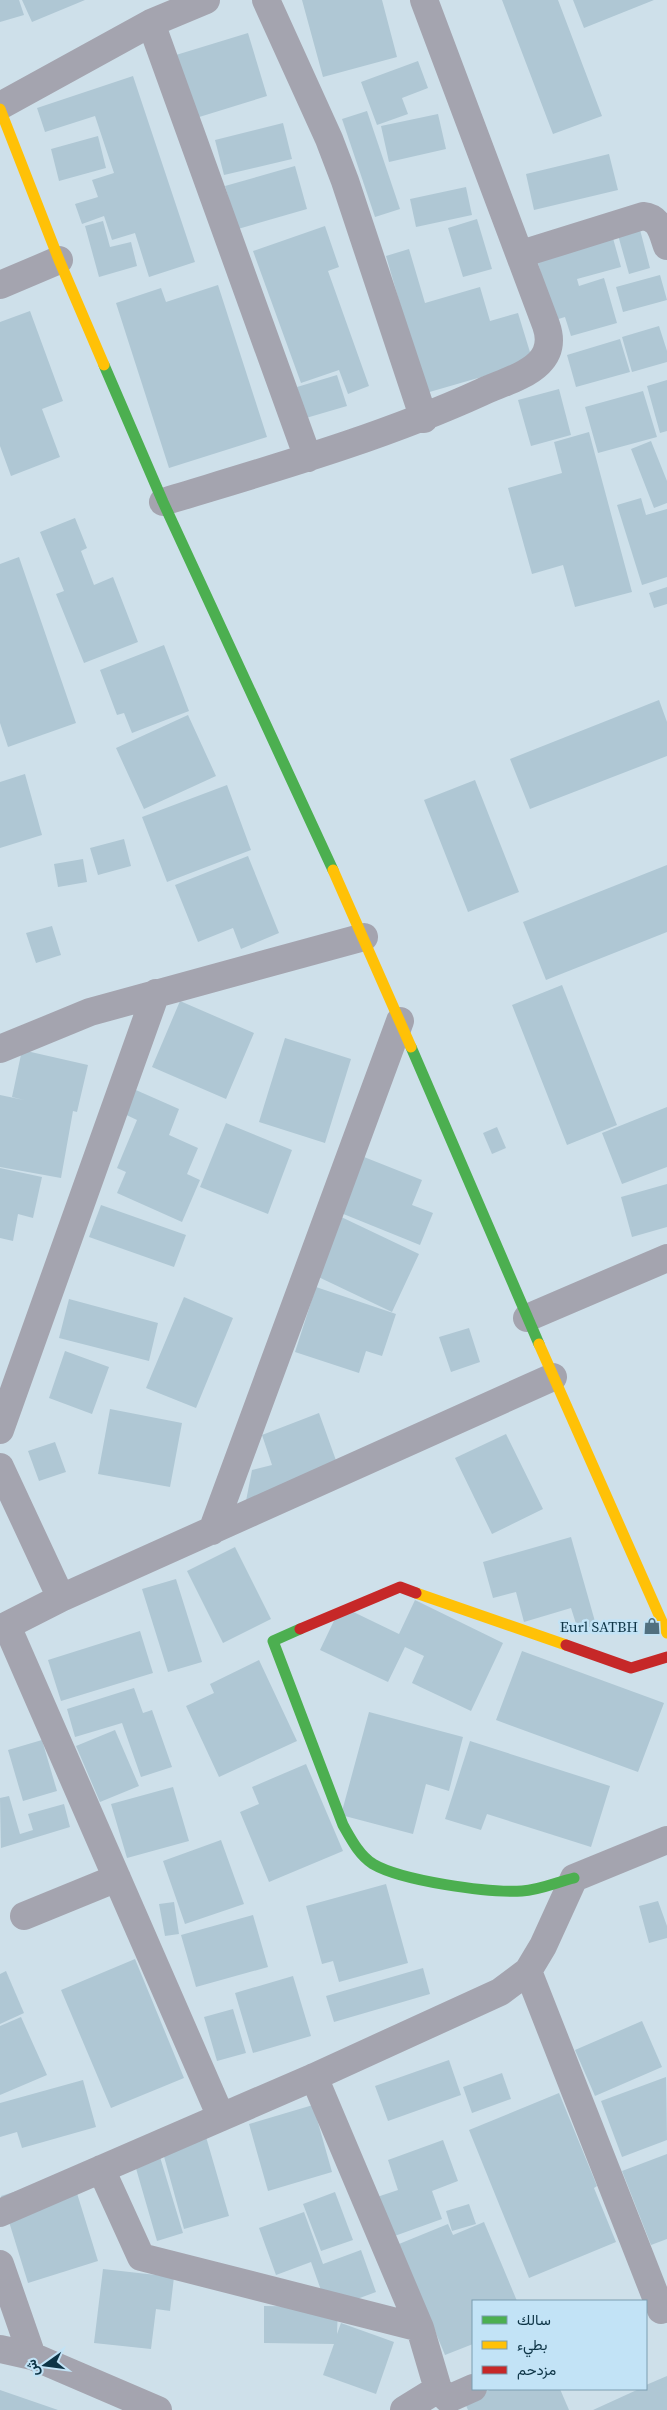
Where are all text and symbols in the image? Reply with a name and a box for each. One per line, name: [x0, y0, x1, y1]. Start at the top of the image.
place label: Eurl SATBH: [560, 1616, 638, 1637]
shop icon: Eurl SATBH: [642, 1616, 662, 1636]
legend: [472, 2300, 647, 2390]
text: سالك: [517, 2309, 551, 2330]
text: بطيء: [517, 2334, 547, 2358]
north arrow: [20, 2340, 70, 2390]
text: ش: [21, 2357, 44, 2379]
text: مزدحم: [517, 2359, 556, 2380]

